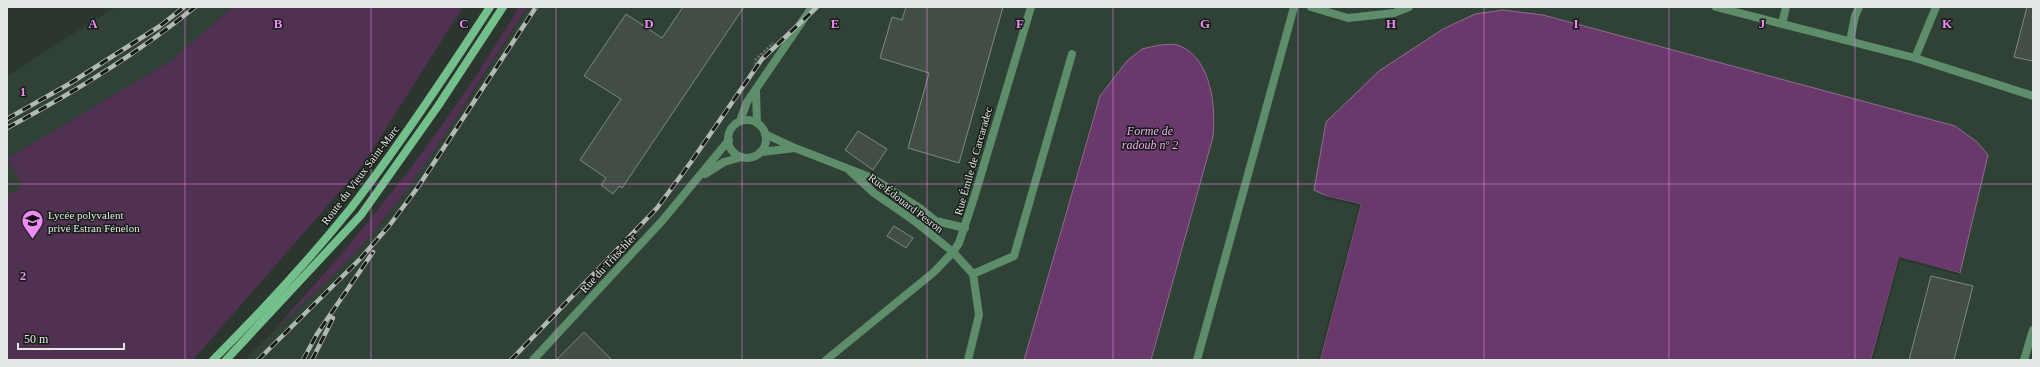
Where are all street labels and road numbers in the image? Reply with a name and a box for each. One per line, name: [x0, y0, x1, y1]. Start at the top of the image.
street label: Rue Émile de Carcaradec: [952, 105, 994, 217]
street label: Route du Vieux Saint-Marc: [319, 123, 401, 227]
street label: Rue Édouard Pesron: [866, 171, 946, 235]
street label: Rue du Tritschler: [578, 231, 639, 295]

